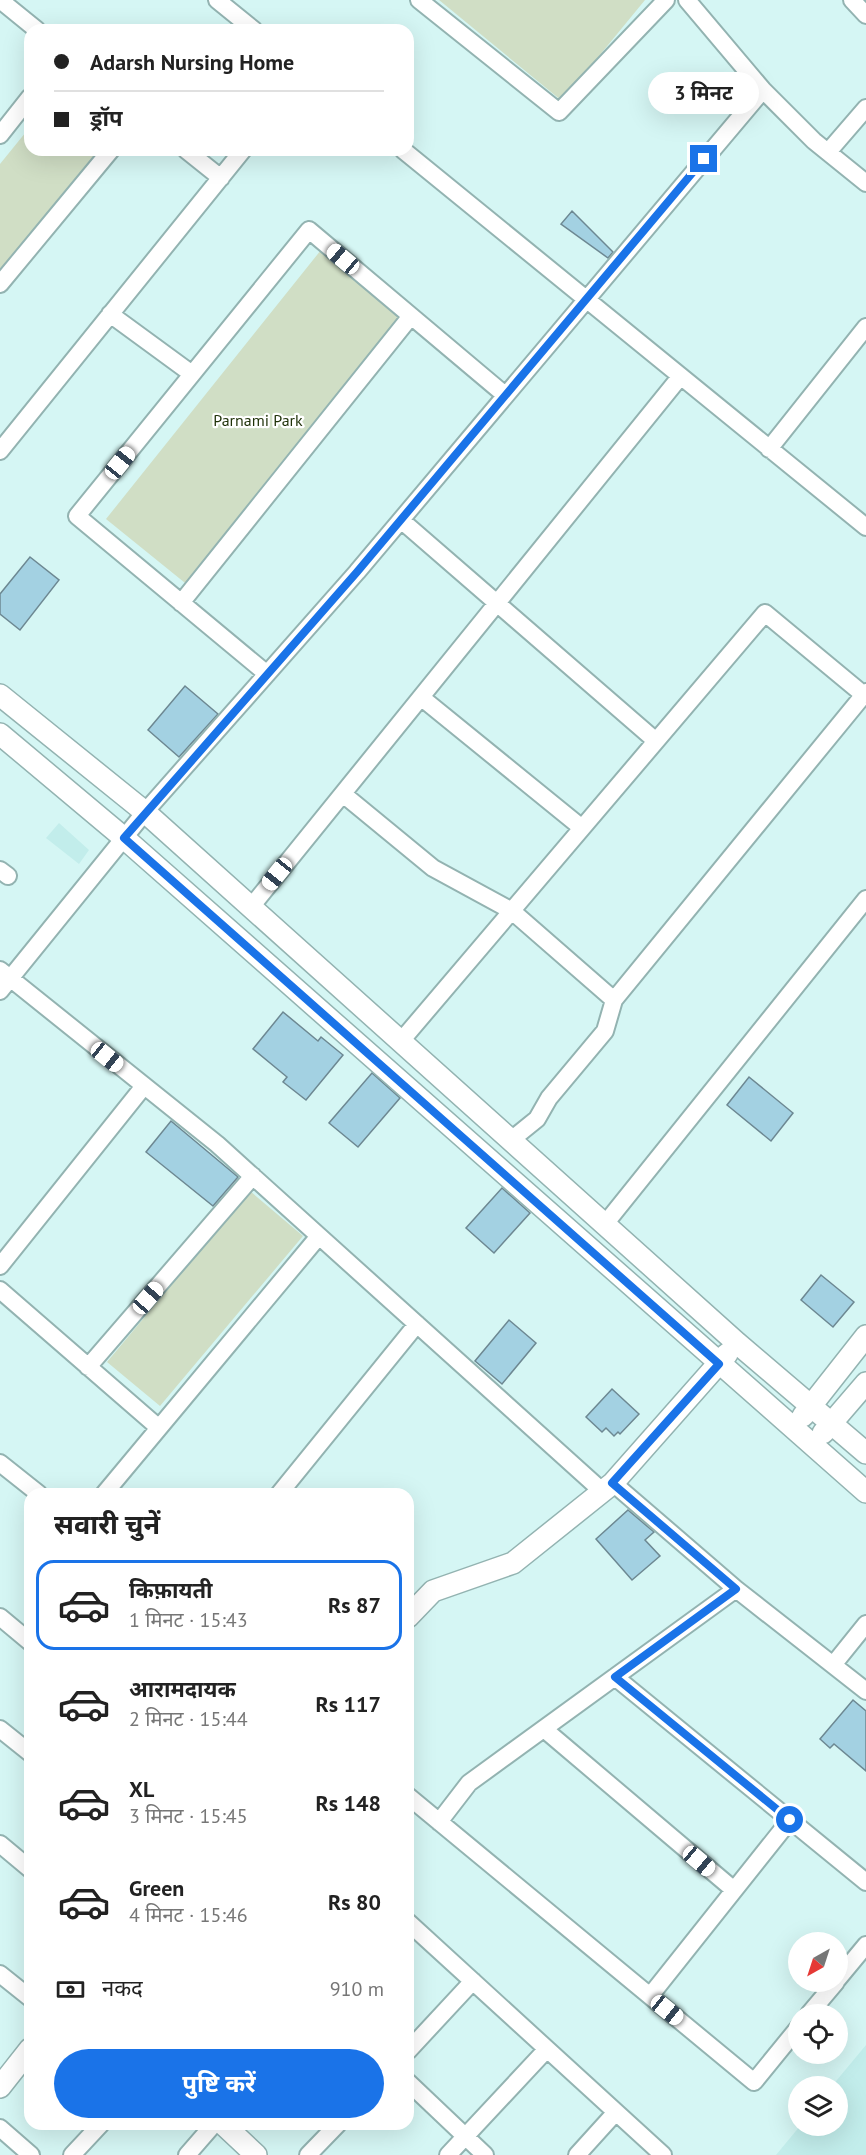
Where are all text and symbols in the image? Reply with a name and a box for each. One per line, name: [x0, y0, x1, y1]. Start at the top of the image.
text: Adarsh Nursing Home: [90, 48, 294, 76]
callout: 3 मिनट: [648, 72, 760, 114]
text: 3 मिनट: [674, 80, 733, 106]
text: ड्रॉप: [90, 104, 123, 132]
route end: [690, 145, 717, 172]
car: [323, 241, 363, 277]
park label: Parnami Park: [213, 410, 303, 430]
car: [102, 443, 138, 483]
car: [259, 854, 295, 894]
car: [87, 1039, 127, 1075]
car: [129, 1279, 167, 1317]
text: सवारी चुनें: [54, 1507, 160, 1541]
text: किफ़ायती: [129, 1576, 213, 1604]
icon: car: [57, 1578, 111, 1632]
text: Rs 87: [328, 1591, 381, 1619]
text: 1 मिनट · 15:43: [129, 1607, 248, 1633]
text: आरामदायक: [129, 1675, 236, 1703]
icon: car: [57, 1677, 111, 1731]
text: Rs 117: [315, 1690, 381, 1718]
text: 2 मिनट · 15:44: [129, 1706, 248, 1732]
text: XL: [129, 1775, 154, 1803]
icon: car: [57, 1776, 111, 1830]
text: Rs 148: [315, 1789, 381, 1817]
text: 3 मिनट · 15:45: [129, 1803, 248, 1829]
route start: [776, 1806, 803, 1833]
car: [679, 1843, 719, 1879]
text: Green: [129, 1874, 184, 1902]
icon: car: [57, 1875, 111, 1929]
text: Rs 80: [328, 1888, 381, 1916]
text: 4 मिनट · 15:46: [129, 1902, 248, 1928]
north arrow: [788, 1932, 848, 1992]
map controls: [788, 1932, 848, 2136]
icon: cash: [54, 1973, 87, 2006]
text: नकद: [102, 1974, 143, 2002]
text: 910 m: [330, 1976, 384, 2002]
car: [647, 1992, 687, 2028]
button: locate: [788, 2004, 848, 2064]
button: पुष्टि करें: [54, 2049, 384, 2118]
button: layers: [788, 2076, 848, 2136]

